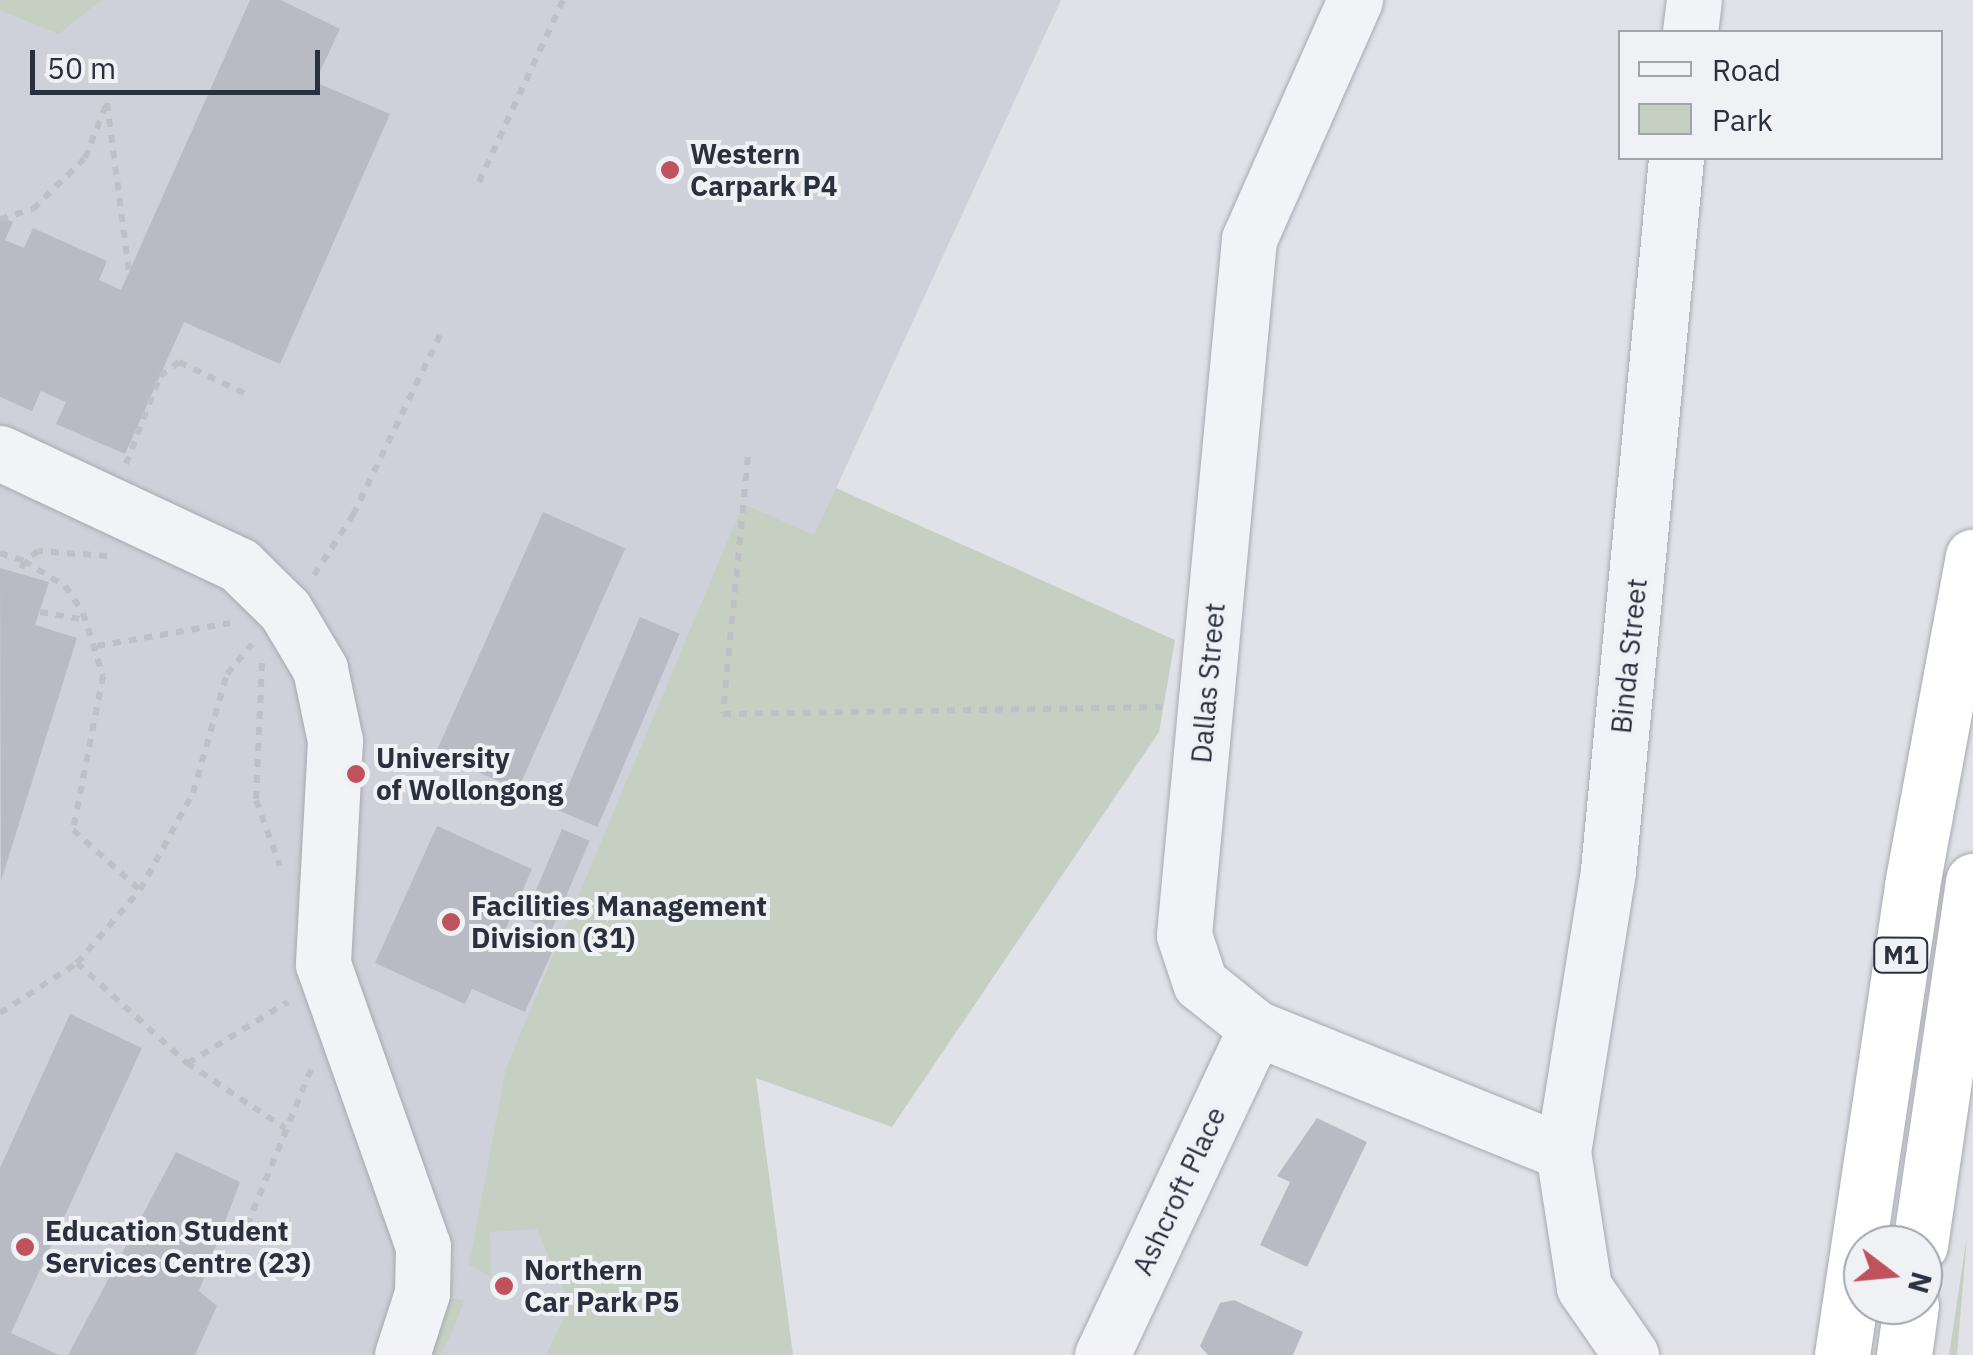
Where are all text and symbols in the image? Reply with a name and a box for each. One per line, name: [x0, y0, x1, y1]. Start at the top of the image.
scale bar: [35, 30, 325, 92]
legend: [1618, 30, 1943, 160]
text: 50 m: [47, 48, 116, 87]
text: Road: [1712, 50, 1781, 89]
text: Park: [1712, 100, 1773, 139]
place label: Western Carpark P4: [690, 137, 838, 203]
marker: Western Carpark P4: [659, 159, 681, 181]
street label: Binda Street: [1604, 577, 1654, 735]
street label: Dallas Street: [1184, 601, 1232, 765]
place label: University of Wollongong: [376, 741, 563, 807]
marker: University of Wollongong: [345, 763, 367, 785]
place label: Facilities Management Division (31): [471, 889, 767, 955]
marker: Facilities Management Division (31): [440, 911, 462, 933]
road number: M1: [1871, 935, 1931, 975]
street label: Ashcroft Place: [1125, 1102, 1233, 1280]
place label: Education Student Services Centre (23): [45, 1214, 311, 1280]
north arrow: [1843, 1225, 1943, 1325]
marker: Education Student Services Centre (23): [14, 1236, 36, 1258]
place label: Northern Car Park P5: [524, 1253, 679, 1319]
text: N: [1900, 1268, 1941, 1298]
marker: Northern Car Park P5: [493, 1275, 515, 1297]

